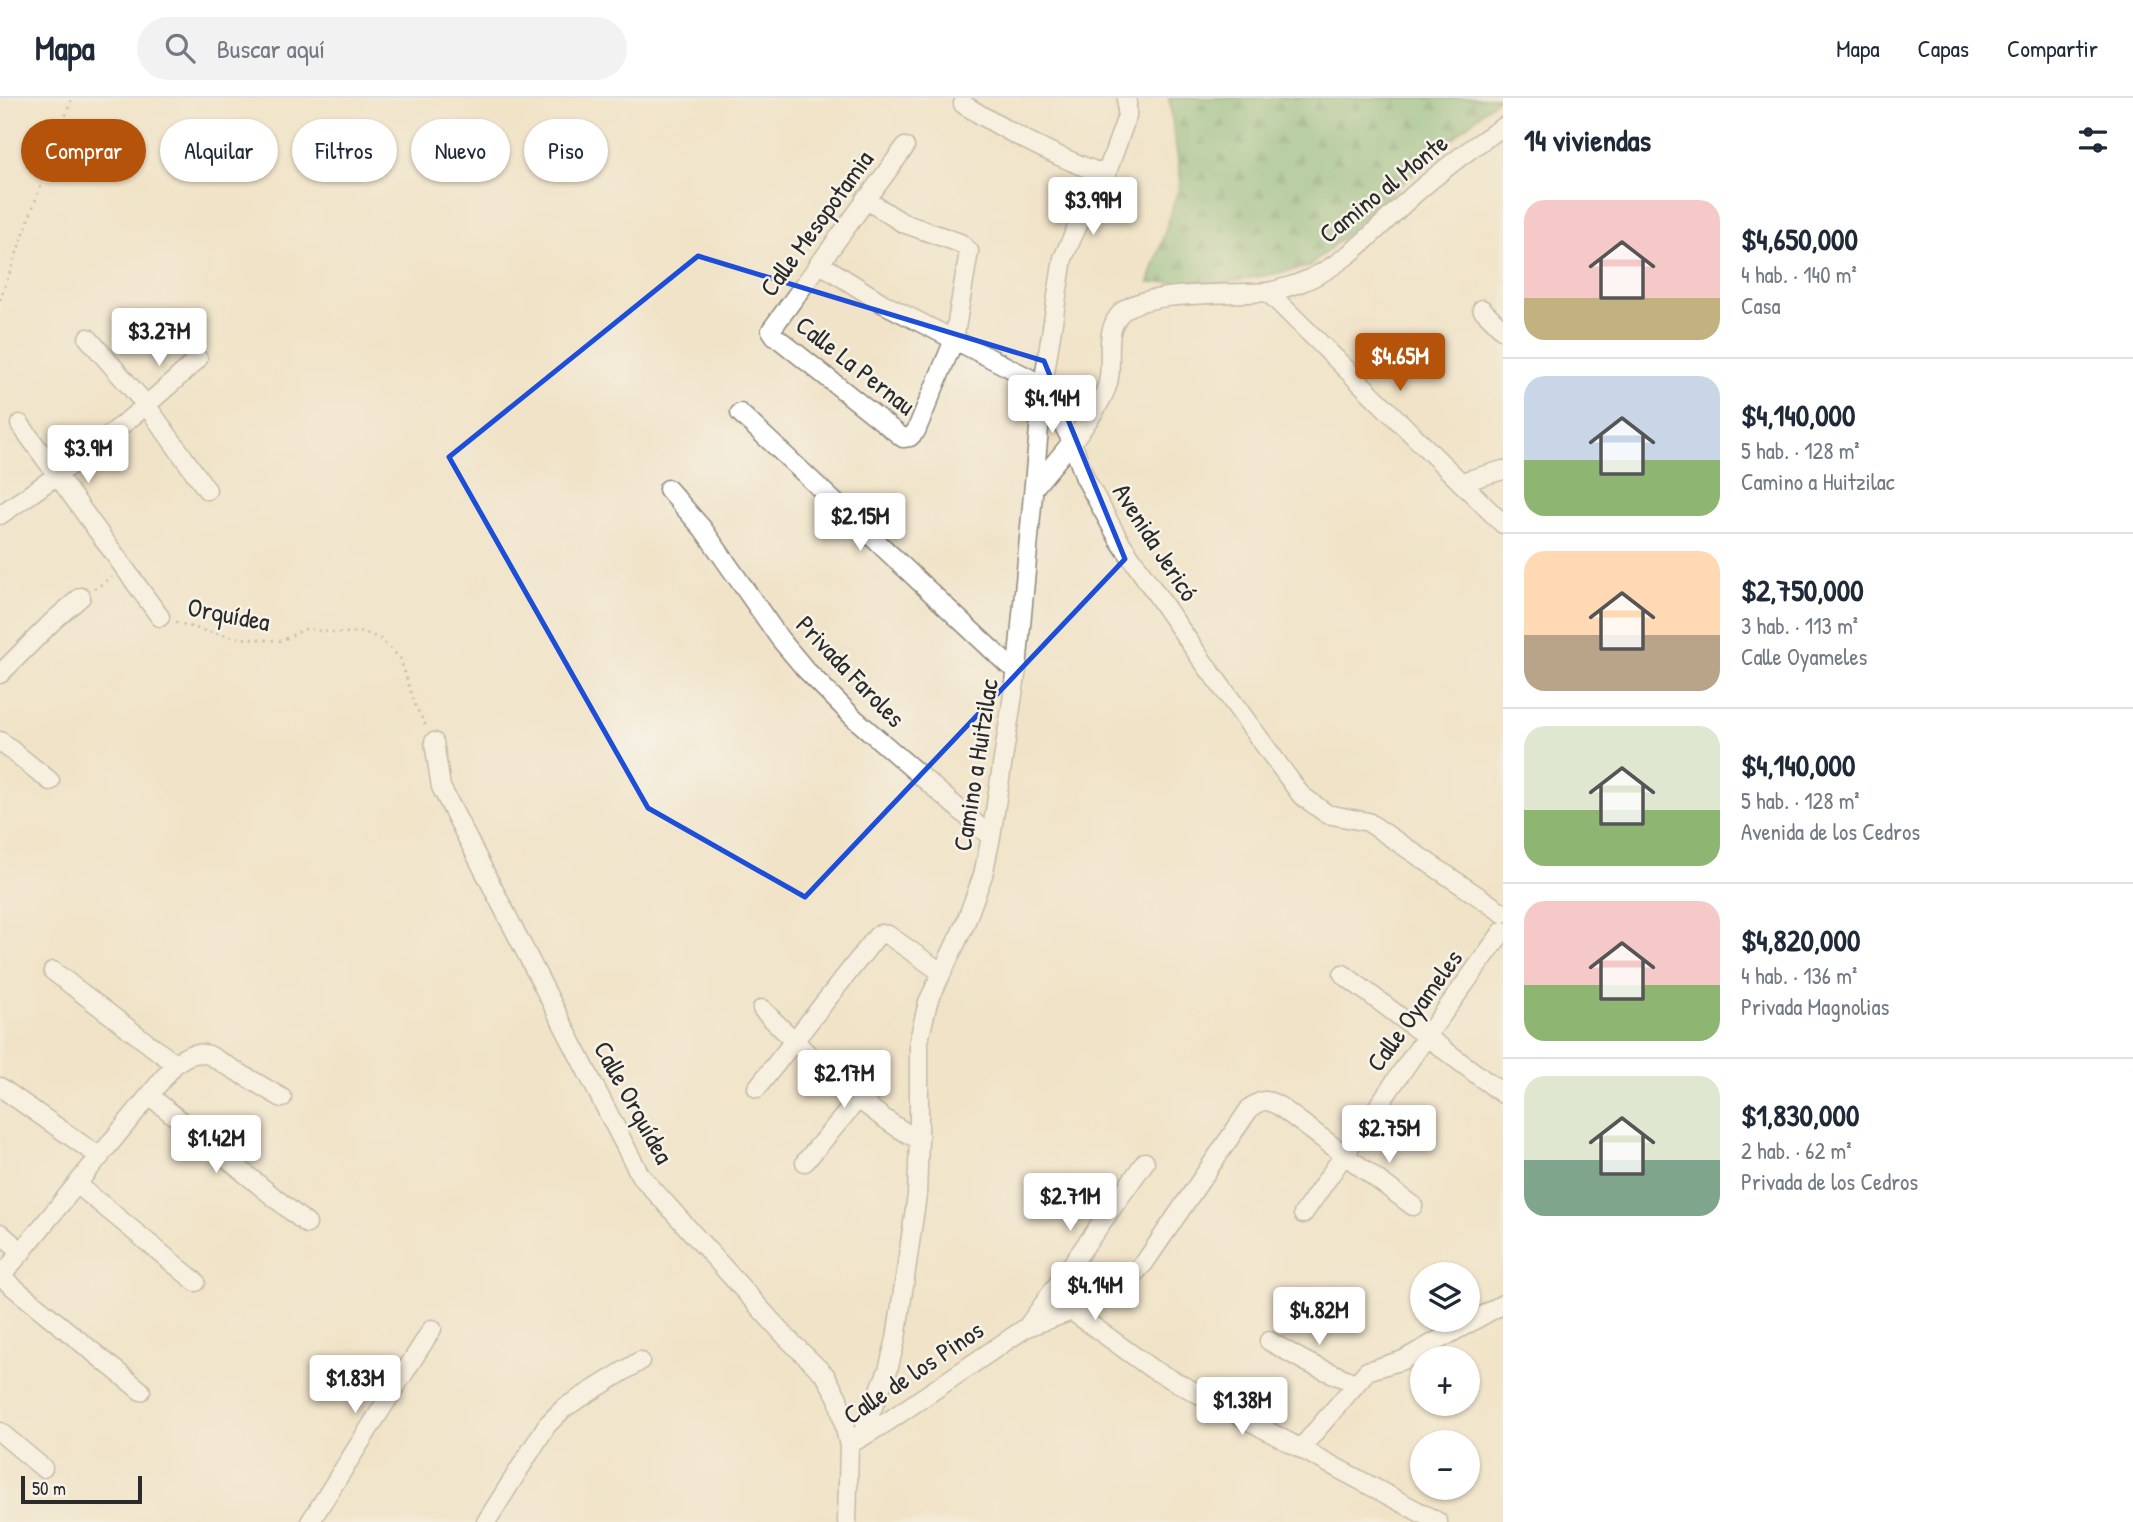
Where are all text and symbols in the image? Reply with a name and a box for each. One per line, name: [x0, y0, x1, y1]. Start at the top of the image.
search box: [137, 17, 627, 80]
text: Mapa: [35, 26, 95, 70]
icon: search: [161, 29, 199, 67]
text: Buscar aquí: [217, 31, 325, 66]
text: Mapa: [1836, 32, 1880, 64]
text: Capas: [1918, 32, 1969, 64]
text: Compartir: [2007, 32, 2098, 64]
chip: Comprar: [21, 119, 146, 182]
chip: Alquilar: [160, 119, 278, 182]
chip: Filtros: [292, 119, 397, 182]
chip: Nuevo: [411, 119, 510, 182]
chip: Piso: [524, 119, 608, 182]
text: 14 viviendas: [1524, 120, 1651, 160]
icon: filters: [2074, 121, 2112, 159]
street label: Camino al Monte: [1311, 125, 1455, 251]
street label: Calle Mesopotamia: [751, 143, 881, 303]
pin: $3.99M: [1036, 178, 1150, 237]
text: $3.99M: [1064, 184, 1122, 215]
text: $4,650,000: [1741, 219, 1858, 259]
icon: home: [1580, 228, 1664, 312]
text: 4 hab. · 140 m²: [1741, 259, 1857, 290]
text: Casa: [1741, 290, 1781, 321]
street label: Calle La Pernau: [789, 307, 923, 423]
pin: $3.27M: [102, 308, 216, 368]
text: $3.27M: [128, 315, 190, 346]
pin: $4.65M: [1343, 334, 1457, 393]
text: $4.65M: [1371, 340, 1429, 371]
pin: $4.14M: [995, 376, 1109, 435]
text: $4.14M: [1024, 382, 1080, 413]
text: $4,140,000: [1741, 395, 1855, 435]
icon: home: [1580, 404, 1664, 488]
pin: $3.9M: [39, 426, 137, 485]
text: $3.9M: [63, 432, 113, 463]
text: 5 hab. · 128 m²: [1741, 435, 1860, 466]
text: Camino a Huitzilac: [1741, 466, 1895, 497]
street label: Avenida Jericó: [1105, 476, 1207, 608]
pin: $2.15M: [803, 494, 917, 553]
text: $2.15M: [830, 500, 890, 531]
text: $2,750,000: [1741, 570, 1864, 610]
icon: home: [1580, 579, 1664, 663]
street label: Orquídea: [185, 589, 273, 639]
street label: Privada Faroles: [789, 607, 913, 735]
text: 3 hab. · 113 m²: [1741, 610, 1858, 641]
text: Calle Oyameles: [1741, 641, 1867, 672]
street label: Camino a Huitzilac: [944, 676, 1006, 854]
text: $4,140,000: [1741, 745, 1855, 785]
icon: home: [1580, 754, 1664, 838]
text: 5 hab. · 128 m²: [1741, 785, 1860, 816]
text: Avenida de los Cedros: [1741, 816, 1920, 847]
text: $4,820,000: [1741, 920, 1860, 960]
icon: home: [1580, 929, 1664, 1013]
street label: Calle Oyameles: [1358, 942, 1470, 1078]
text: 4 hab. · 136 m²: [1741, 960, 1857, 991]
text: Privada Magnolias: [1741, 991, 1889, 1022]
street label: Calle Orquídea: [586, 1034, 682, 1170]
pin: $2.17M: [787, 1051, 901, 1110]
text: $2.17M: [814, 1057, 874, 1088]
text: $1,830,000: [1741, 1095, 1859, 1135]
icon: home: [1580, 1104, 1664, 1188]
pin: $2.75M: [1332, 1105, 1446, 1165]
text: $2.75M: [1358, 1112, 1420, 1143]
pin: $1.42M: [159, 1116, 273, 1175]
text: $1.42M: [187, 1122, 245, 1153]
text: 2 hab. · 62 m²: [1741, 1135, 1851, 1166]
text: Privada de los Cedros: [1741, 1166, 1918, 1197]
pin: $2.71M: [1013, 1174, 1127, 1233]
text: $2.71M: [1040, 1180, 1100, 1211]
pin: $4.14M: [1038, 1262, 1152, 1322]
map controls: [1410, 1262, 1480, 1500]
button: layers: [1410, 1262, 1480, 1332]
text: $4.14M: [1067, 1269, 1123, 1300]
pin: $4.82M: [1262, 1288, 1376, 1347]
text: $4.82M: [1289, 1294, 1349, 1325]
street label: Calle de los Pinos: [836, 1312, 990, 1432]
button: +: [1410, 1346, 1480, 1416]
pin: $1.83M: [298, 1356, 412, 1415]
text: $1.83M: [326, 1362, 384, 1393]
pin: $1.38M: [1185, 1378, 1299, 1437]
text: $1.38M: [1213, 1384, 1271, 1415]
button: −: [1410, 1430, 1480, 1500]
scale bar: [21, 1473, 142, 1505]
text: 50 m: [32, 1475, 66, 1501]

